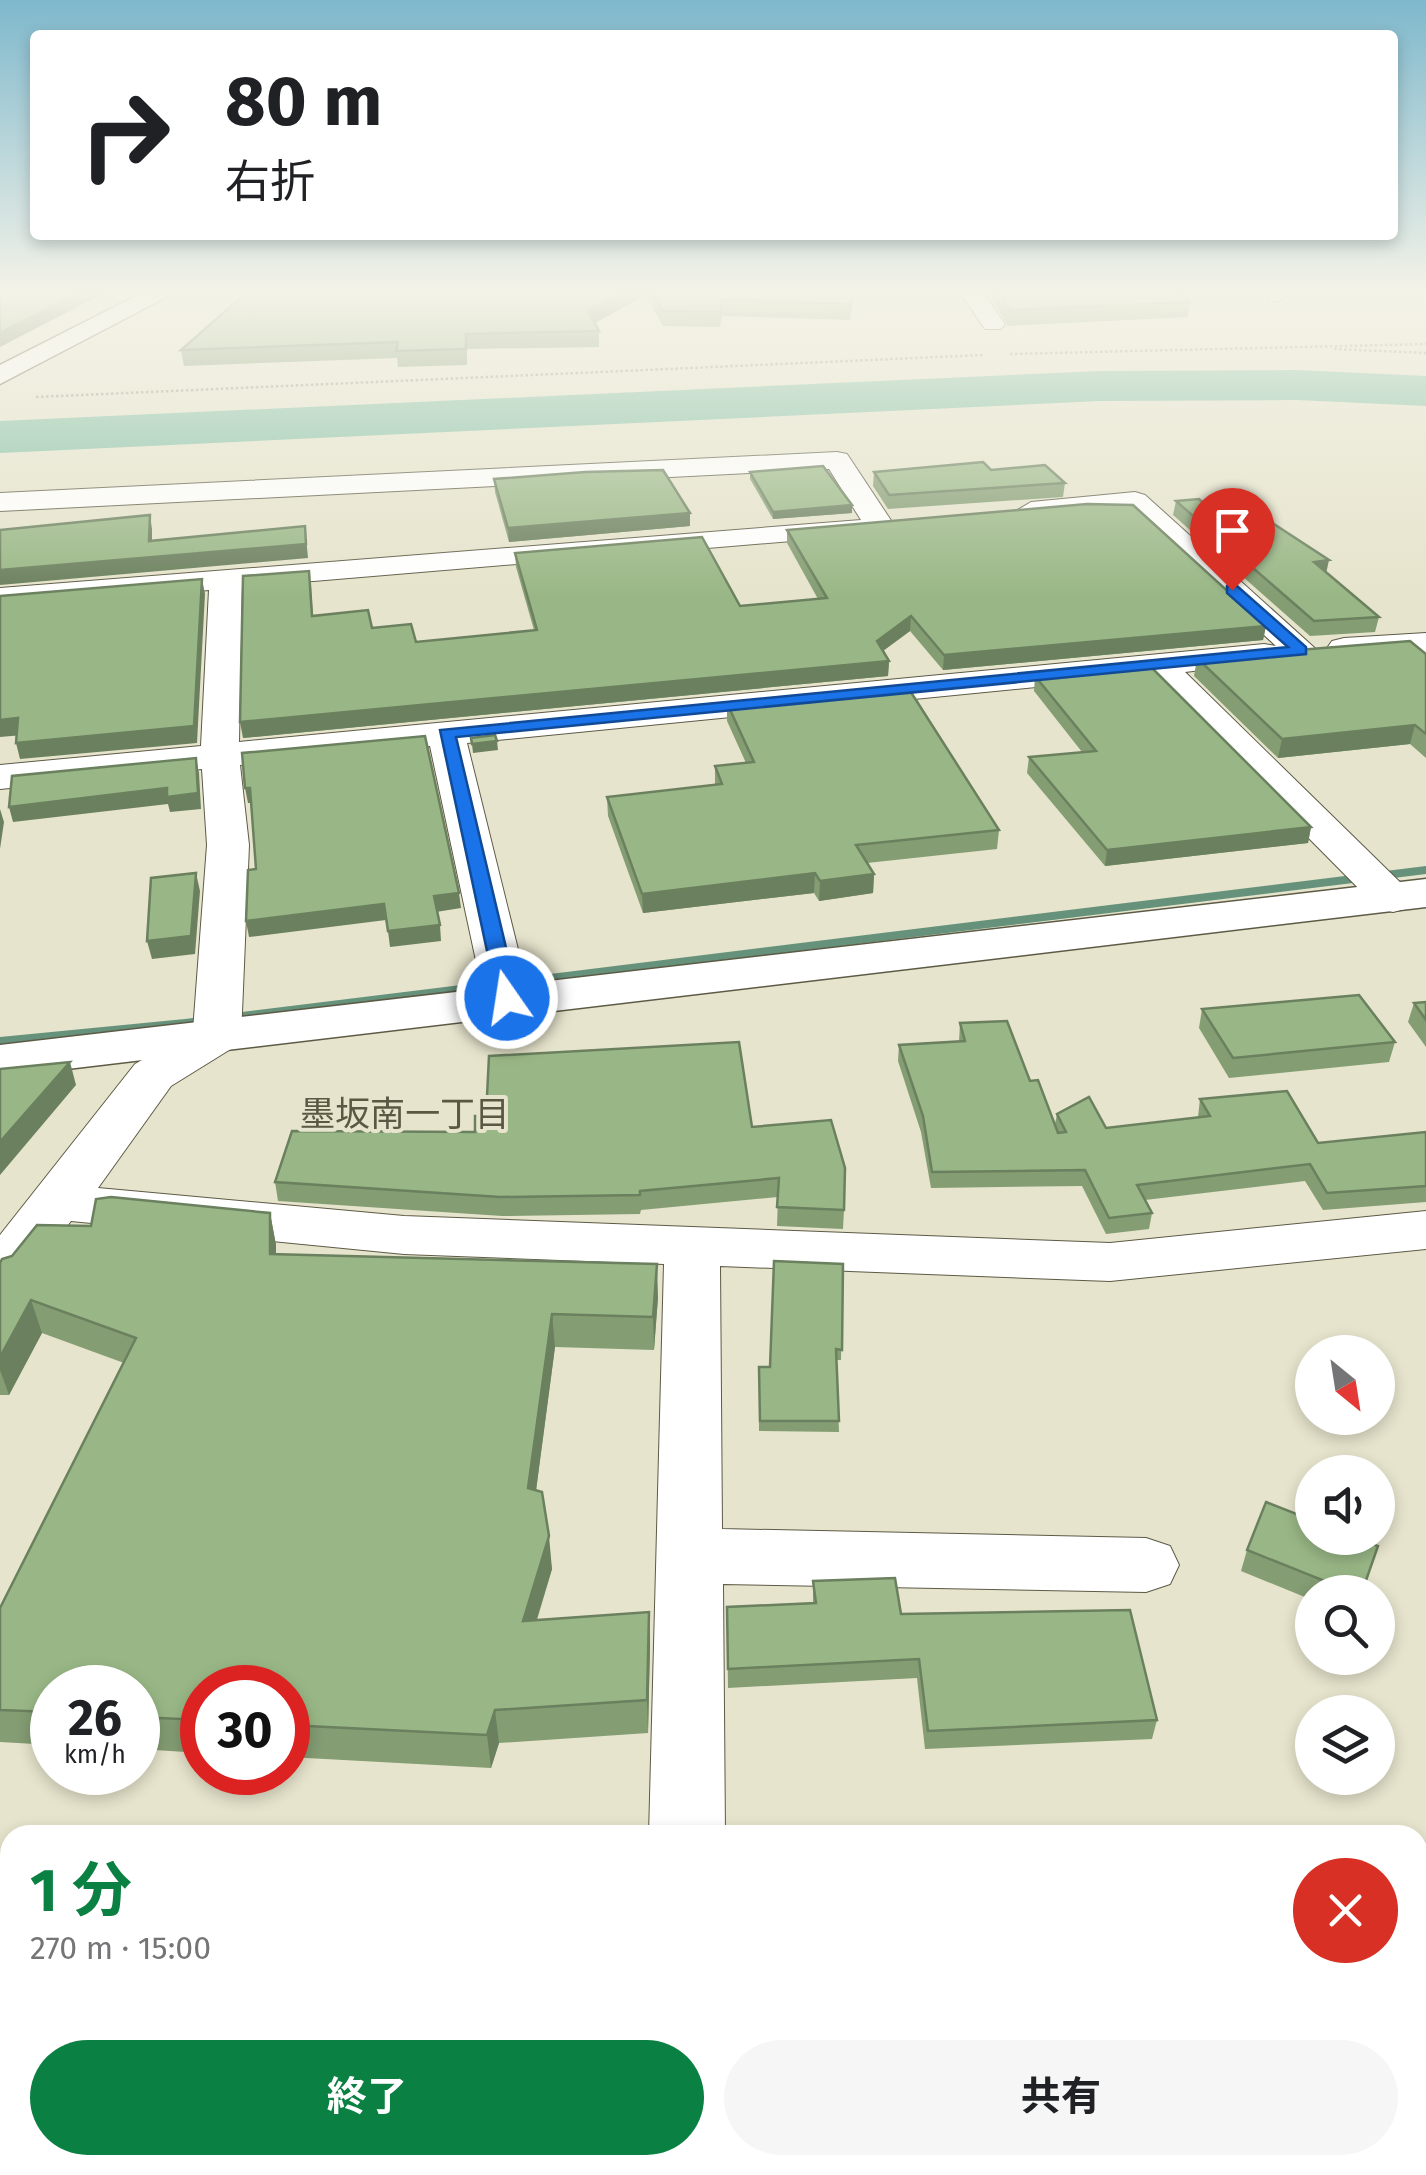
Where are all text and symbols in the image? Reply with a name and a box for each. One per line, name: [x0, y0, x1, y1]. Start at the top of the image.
text: 80 m: [225, 60, 382, 144]
icon: right: [60, 70, 190, 200]
text: 右折: [225, 155, 315, 209]
pin: [1190, 488, 1275, 591]
icon: arrive: [1205, 503, 1260, 558]
position arrow: [455, 946, 559, 1050]
district label: 墨坂南一丁目: [300, 1093, 510, 1135]
north arrow: [1295, 1335, 1395, 1435]
map controls: [1295, 1335, 1395, 1795]
button: sound: [1295, 1455, 1395, 1555]
button: search: [1295, 1575, 1395, 1675]
speed limit sign: 30: [180, 1665, 310, 1795]
text: 26: [68, 1688, 122, 1748]
button: layers: [1295, 1695, 1395, 1795]
text: km/h: [64, 1740, 126, 1770]
text: 1 分: [30, 1855, 132, 1927]
button: close: [1293, 1858, 1398, 1963]
text: 270 m · 15:00: [30, 1929, 211, 1967]
button: 終了: [30, 2040, 704, 2155]
button: 共有: [724, 2040, 1398, 2155]

